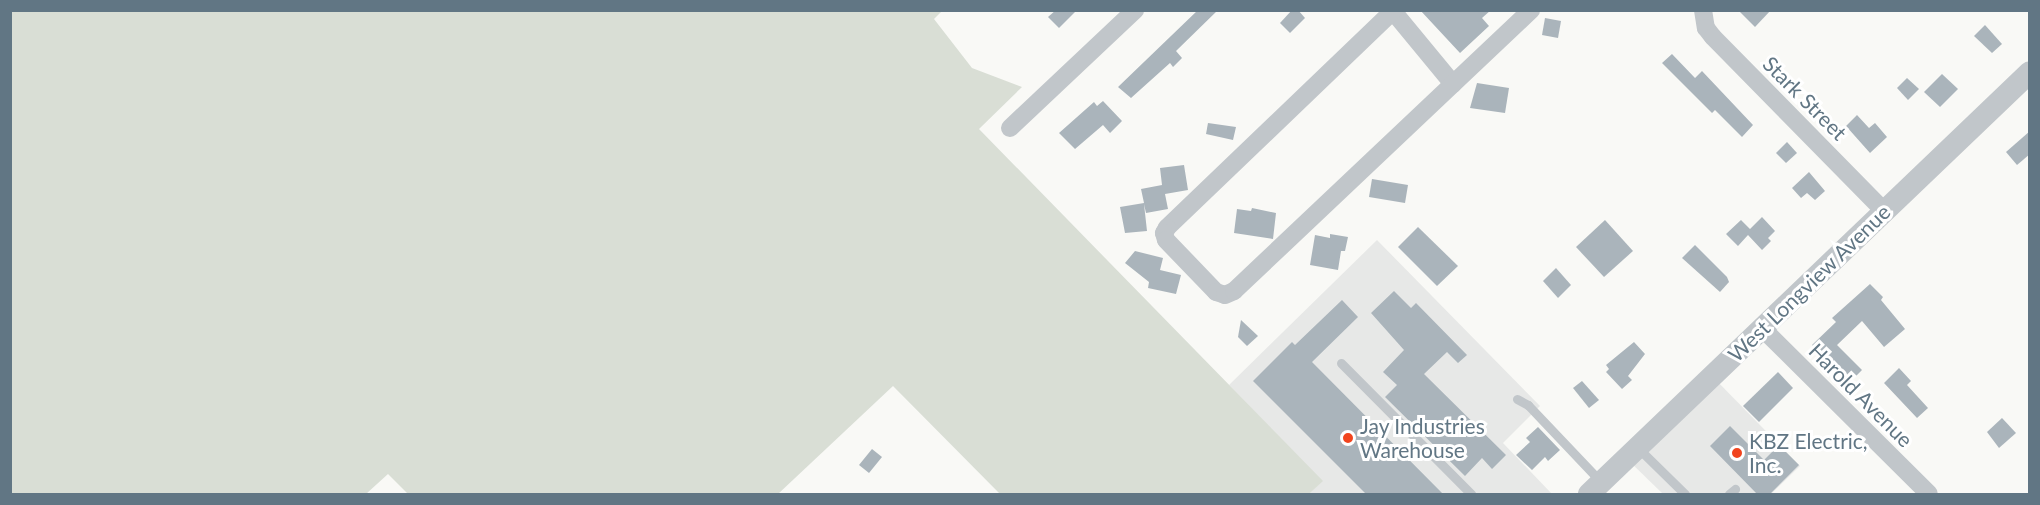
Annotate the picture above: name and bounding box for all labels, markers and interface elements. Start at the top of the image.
street label: Stark Street [1758,51,1852,145]
street label: West Longview Avenue [1722,199,1896,367]
street label: Harold Avenue [1804,338,1918,452]
place label: Jay Industries Warehouse [1360,413,1485,463]
place label: KBZ Electric, Inc. [1749,428,1868,478]
marker: Jay Industries Warehouse [1341,431,1355,445]
marker: KBZ Electric, Inc. [1730,446,1744,460]

